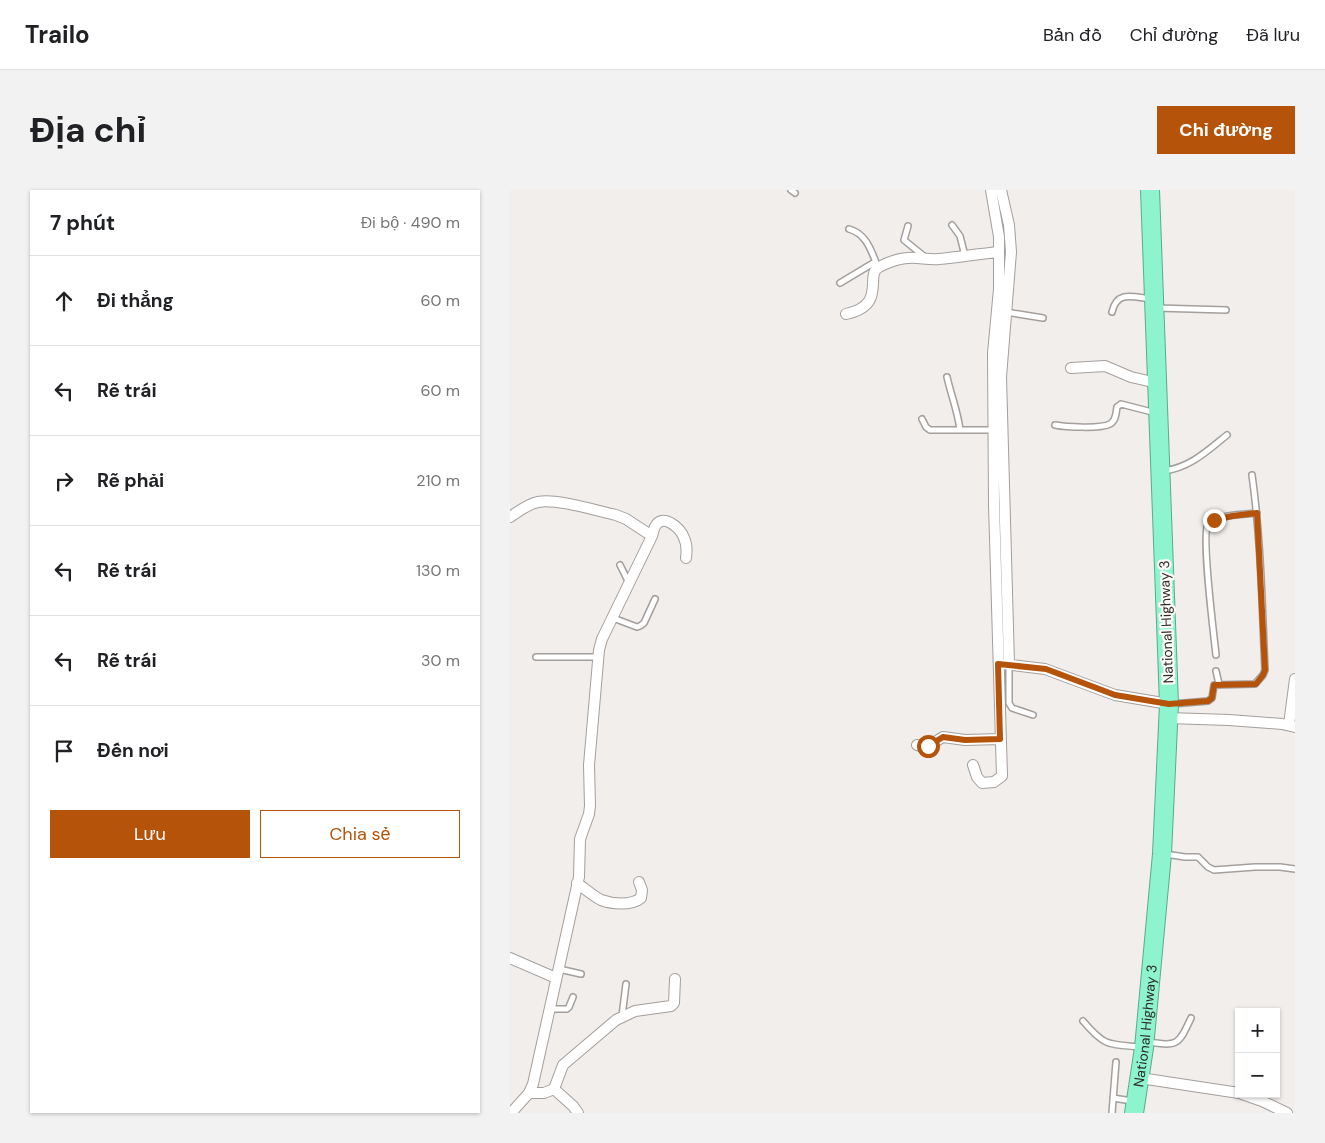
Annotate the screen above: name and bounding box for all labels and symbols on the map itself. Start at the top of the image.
route end [1203,509,1226,532]
street label: National Highway 3 [1155,560,1177,684]
route start [917,735,940,758]
street label: National Highway 3 [1129,964,1161,1088]

